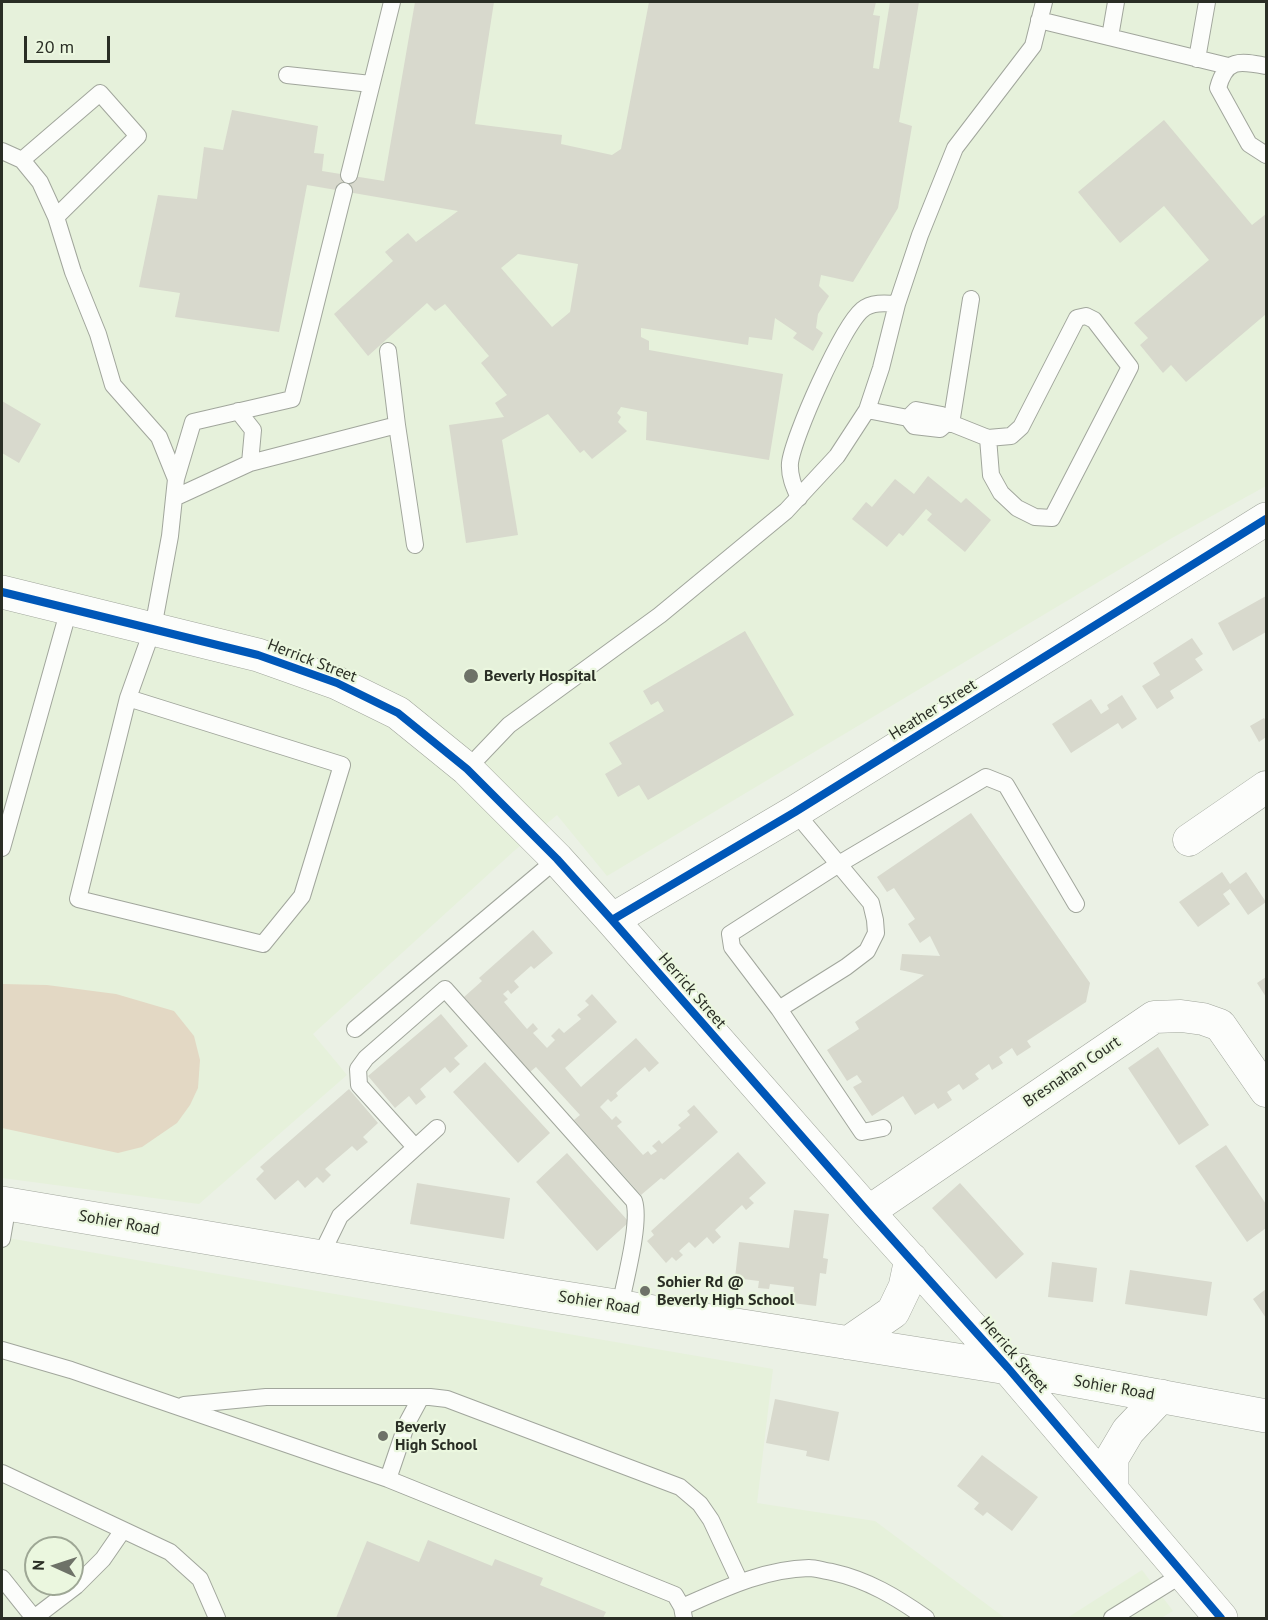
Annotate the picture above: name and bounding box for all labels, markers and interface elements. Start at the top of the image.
scale bar [27,24,112,62]
text: 20 m [35,35,74,58]
street label: Herrick Street [265,635,359,687]
place label: Beverly Hospital [484,666,596,686]
marker: Beverly Hospital [462,667,480,685]
street label: Heather Street [886,675,980,745]
street label: Herrick Street [654,949,730,1033]
street label: Bresnahan Court [1020,1032,1124,1112]
street label: Sohier Road [77,1206,161,1240]
place label: Sohier Rd @ Beverly High School [657,1272,794,1310]
marker: Sohier Rd @ Beverly High School [638,1284,652,1298]
street label: Sohier Road [557,1287,641,1319]
street label: Herrick Street [976,1313,1052,1397]
street label: Sohier Road [1072,1371,1156,1405]
place label: Beverly High School [395,1417,477,1455]
marker: Beverly High School [376,1429,390,1443]
north arrow [24,1536,84,1596]
text: N [28,1559,48,1571]

